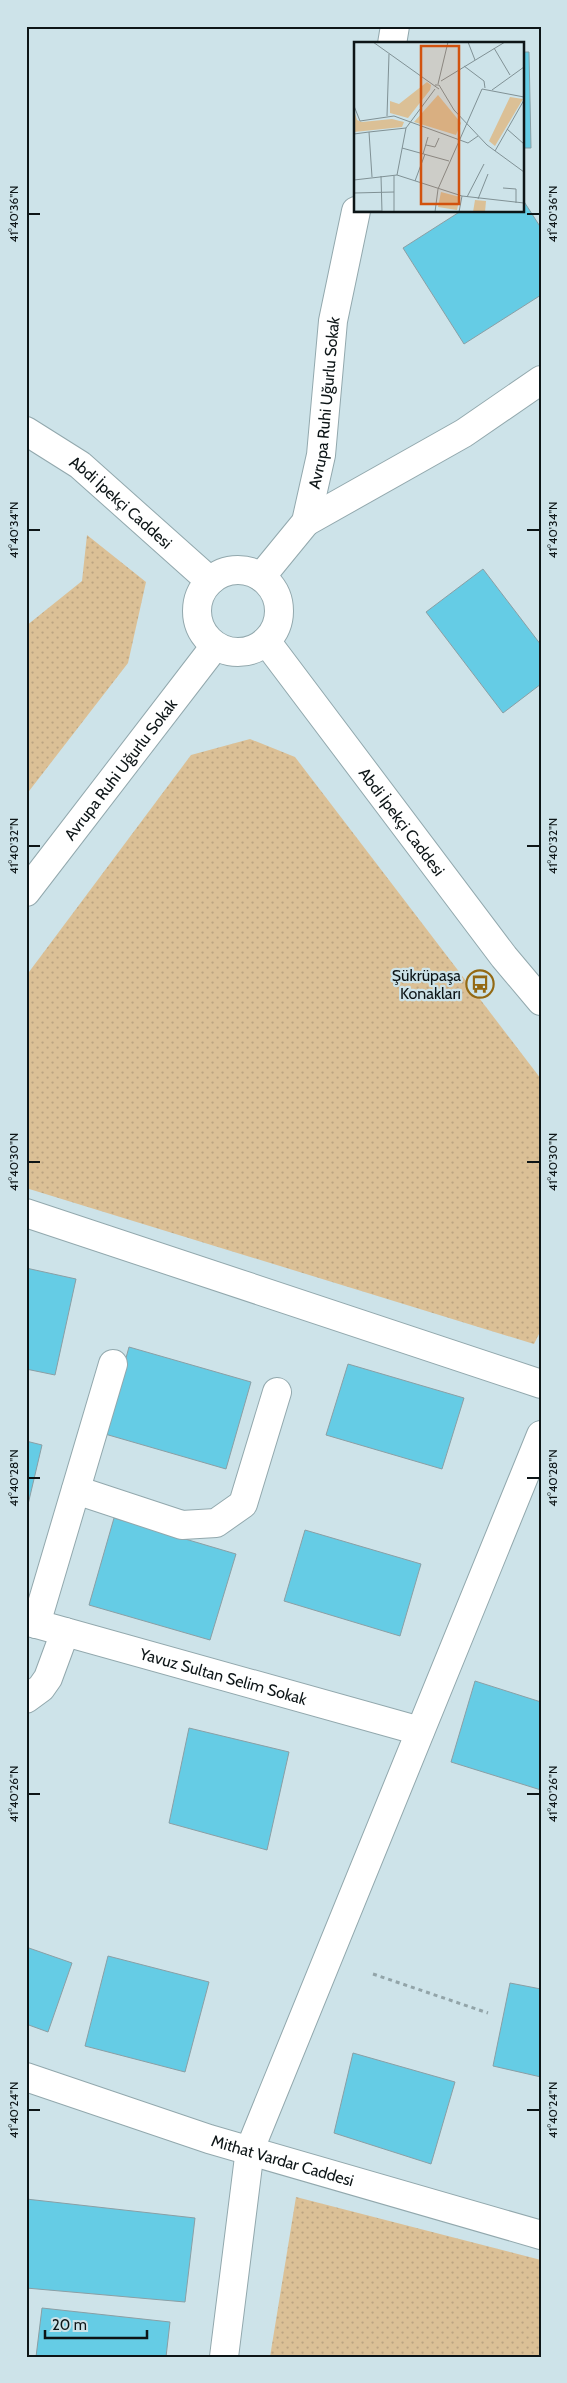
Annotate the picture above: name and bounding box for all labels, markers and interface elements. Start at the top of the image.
inset map [354,42,524,212]
text: 41°40'36"N [6,185,21,243]
text: 41°40'36"N [545,185,560,243]
street label: Avrupa Ruhi Uğurlu Sokak [305,314,344,491]
street label: Abdi İpekçi Caddesi [66,452,176,553]
text: 41°40'34"N [6,502,21,559]
text: 41°40'34"N [545,502,560,559]
street label: Avrupa Ruhi Uğurlu Sokak [60,694,182,844]
street label: Abdi İpekçi Caddesi [355,764,448,880]
text: 41°40'32"N [6,818,21,874]
text: 41°40'32"N [545,818,560,874]
place label: Şükrüpaşa Konakları [392,966,461,1003]
bus stop icon: Şükrüpaşa Konakları [465,969,495,999]
text: 41°40'30"N [6,1133,21,1191]
text: 41°40'30"N [545,1133,560,1191]
text: 41°40'28"N [6,1449,21,1507]
text: 41°40'28"N [545,1449,560,1507]
street label: Yavuz Sultan Selim Sokak [137,1644,310,1709]
text: 41°40'26"N [6,1766,21,1822]
text: 41°40'26"N [545,1766,560,1822]
text: 41°40'24"N [6,2082,21,2138]
text: 41°40'24"N [545,2082,560,2138]
street label: Mithat Vardar Caddesi [209,2131,356,2190]
scale bar [45,2308,148,2340]
text: 20 m [52,2316,87,2334]

